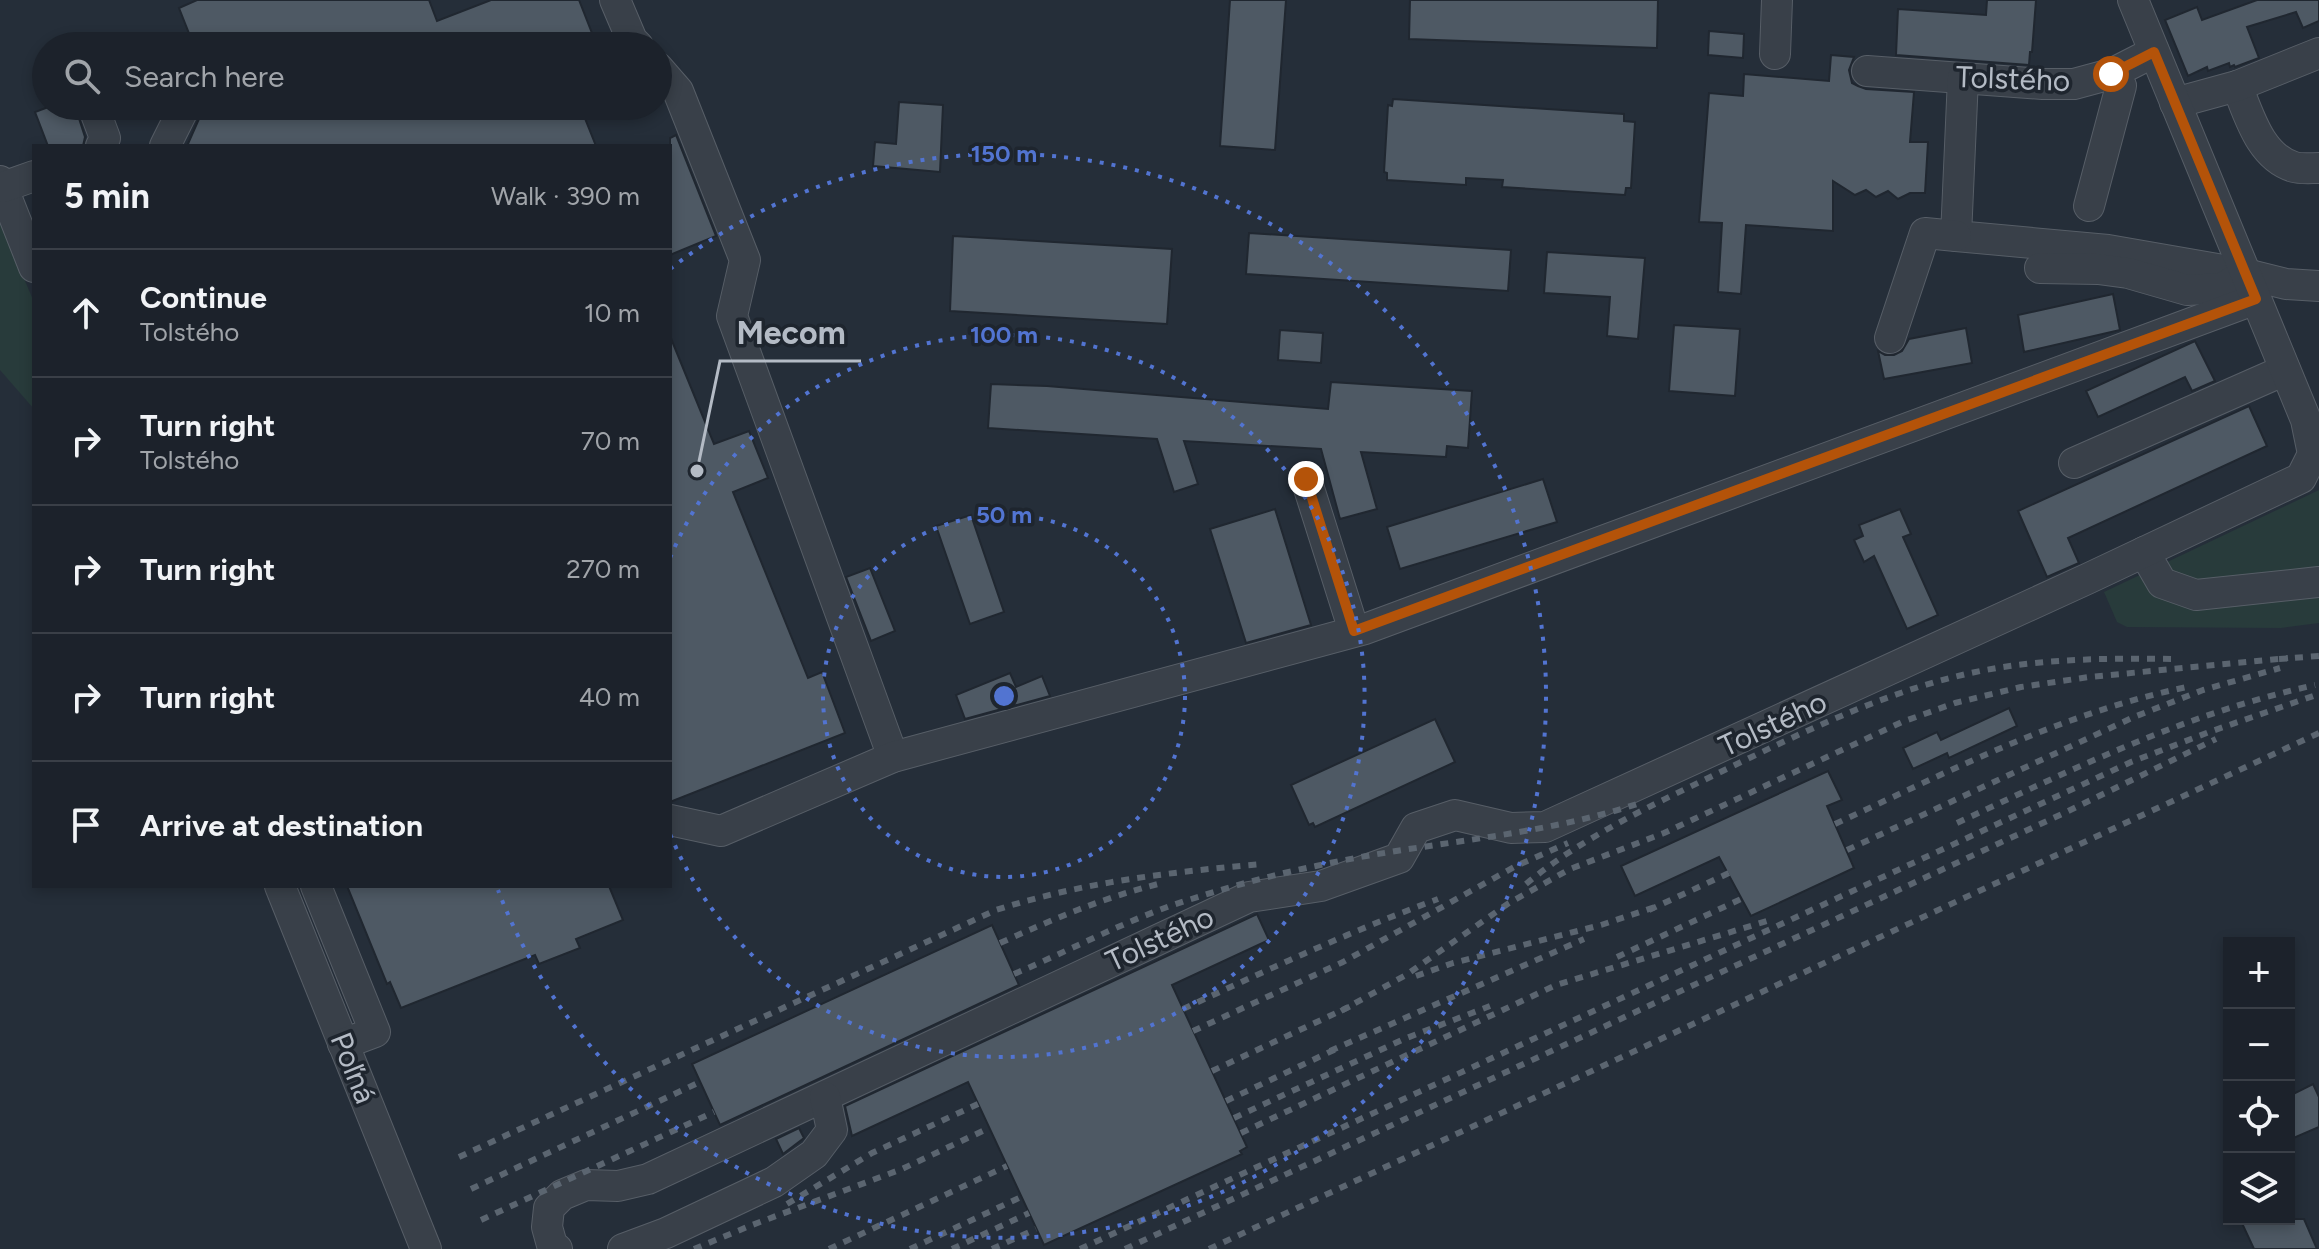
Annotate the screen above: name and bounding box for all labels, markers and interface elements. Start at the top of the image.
search box [32,32,672,120]
icon: search [60,54,104,98]
route start [2093,56,2129,92]
text: Search here [124,58,284,95]
street label: Tolstého [1955,58,2071,99]
text: 150 m [971,139,1037,168]
text: 5 min [64,176,150,217]
text: Walk · 390 m [491,180,640,212]
text: Continue [140,279,267,316]
icon: ahead [64,291,108,335]
text: 10 m [584,297,640,329]
callout: Mecom [720,305,861,361]
text: Mecom [736,314,846,352]
text: Tolstého [140,316,239,348]
text: 100 m [970,320,1038,349]
text: Turn right [140,407,275,444]
icon: right [64,419,108,463]
text: 70 m [581,425,640,457]
text: Tolstého [140,444,239,476]
route end [1288,461,1324,497]
text: 50 m [976,500,1032,529]
icon: right [64,547,108,591]
text: Turn right [140,551,275,588]
text: 270 m [566,553,640,585]
icon: right [64,675,108,719]
text: Turn right [140,679,275,716]
text: 40 m [579,681,640,713]
centre of rings [990,682,1018,710]
street label: Tolstého [1713,683,1833,765]
icon: arrive [64,803,108,847]
text: Arrive at destination [140,807,423,844]
street label: Tolstého [1100,898,1220,980]
map controls [2223,937,2295,1225]
button: + [2223,937,2295,1009]
button: − [2223,1009,2295,1081]
street label: Poľná [323,1027,384,1109]
button: locate [2223,1081,2295,1153]
button: layers [2223,1153,2295,1225]

